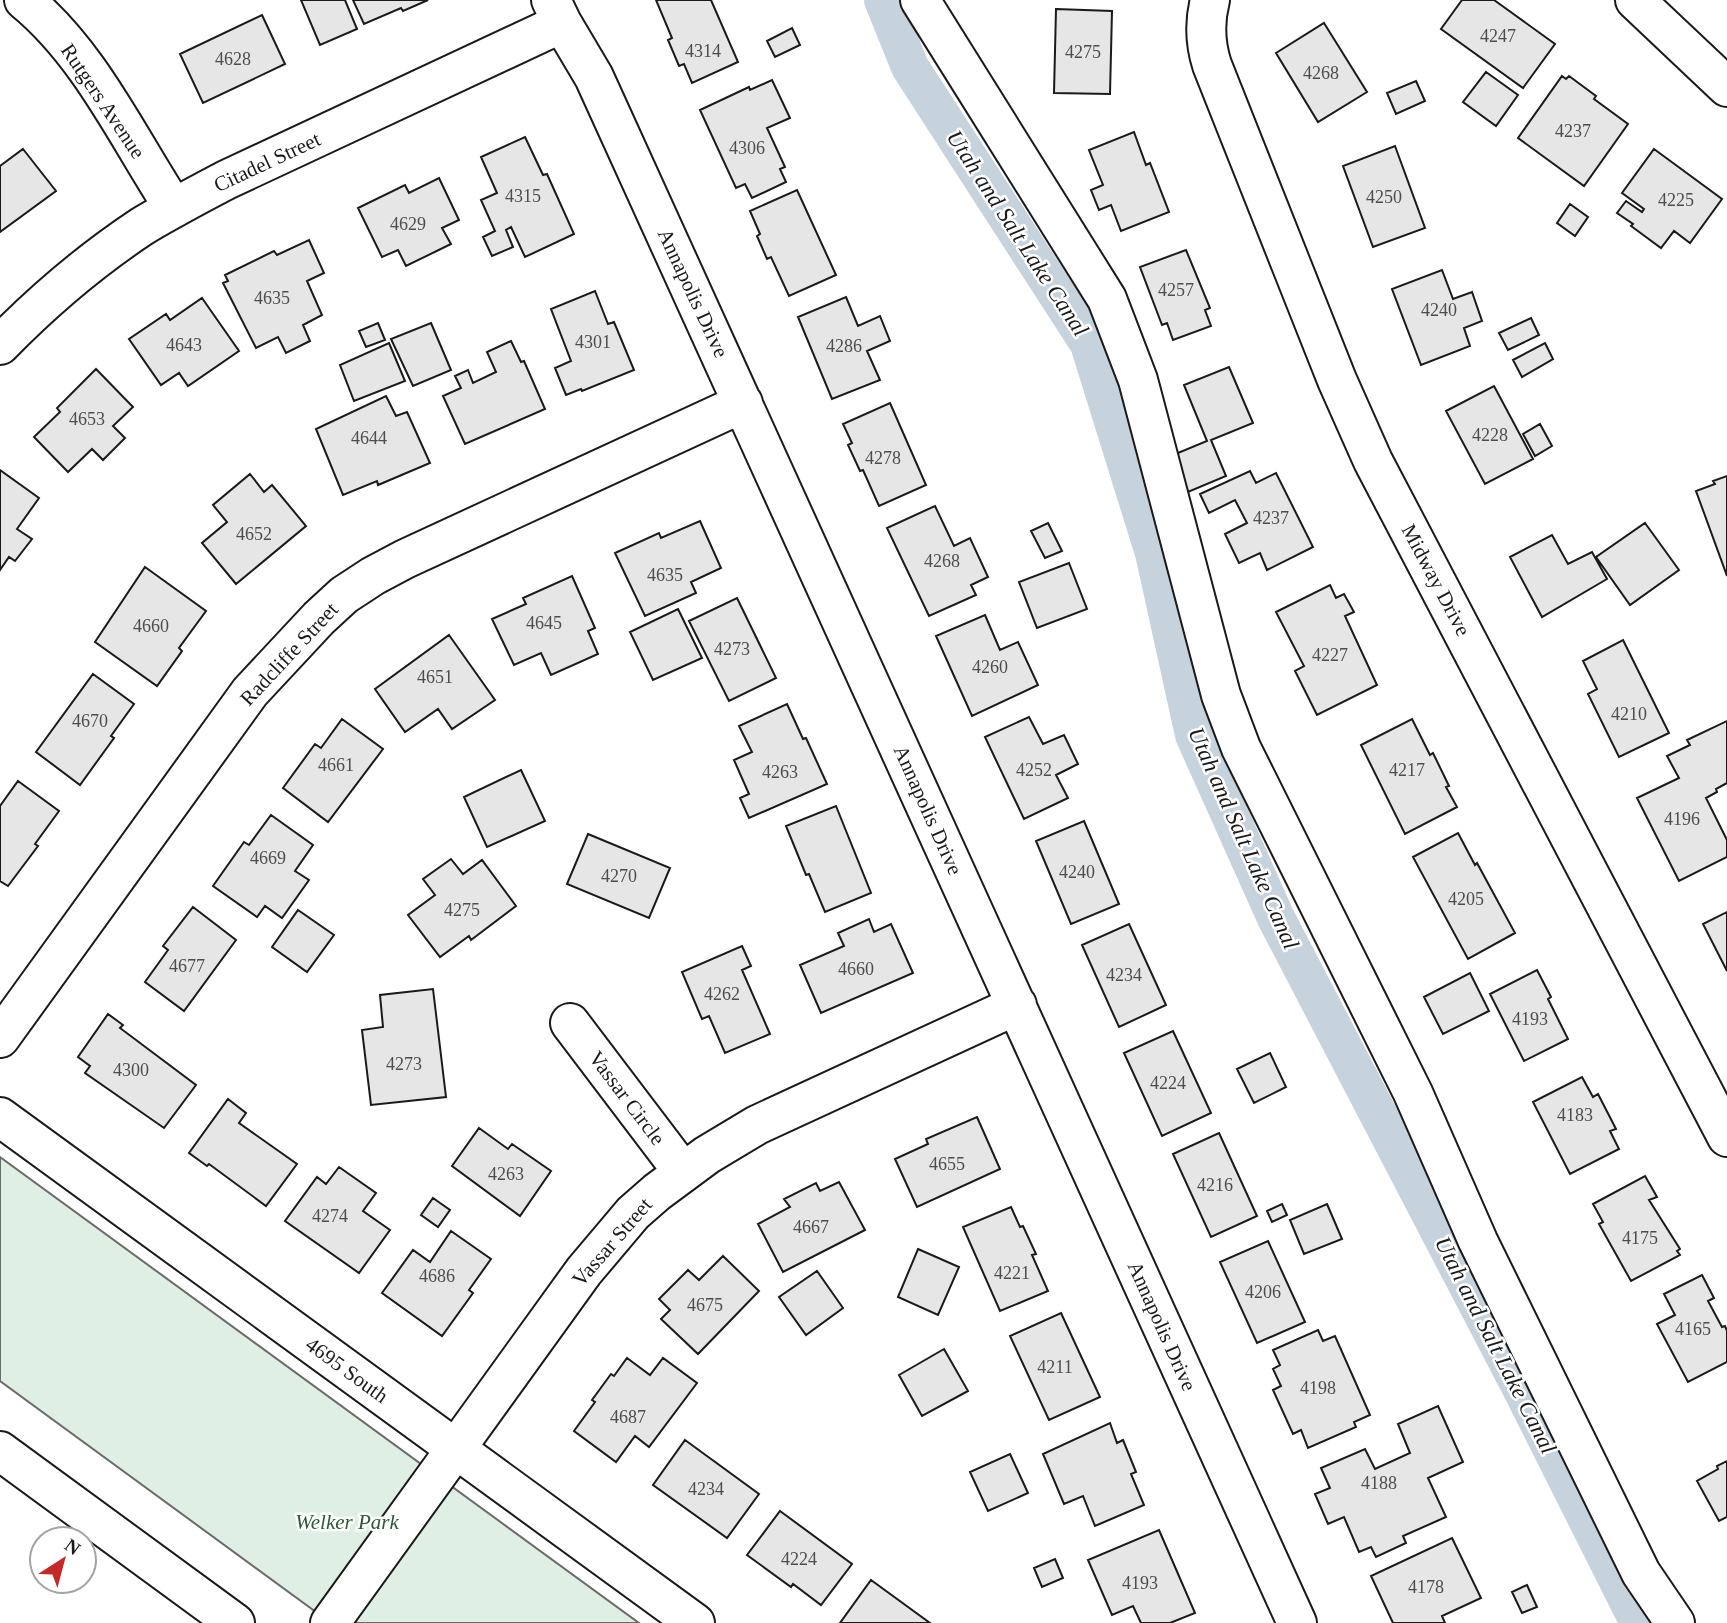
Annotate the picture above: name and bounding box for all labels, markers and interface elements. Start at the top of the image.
house number: 4247 [1480,26,1516,46]
street label: Rutgers Avenue [56,39,150,163]
house number: 4314 [685,41,721,61]
house number: 4275 [1065,42,1101,62]
house number: 4628 [215,49,251,69]
house number: 4268 [1303,63,1339,83]
house number: 4237 [1555,121,1591,141]
water label: Utah and Salt Lake Canal [942,126,1093,341]
street label: Citadel Street [210,127,324,197]
house number: 4306 [729,138,765,158]
house number: 4315 [505,186,541,206]
house number: 4250 [1366,187,1402,207]
house number: 4225 [1658,190,1694,210]
house number: 4629 [390,214,426,234]
street label: Annapolis Drive [653,225,733,361]
house number: 4257 [1158,280,1194,300]
house number: 4635 [254,288,290,308]
house number: 4240 [1421,300,1457,320]
house number: 4301 [575,332,611,352]
house number: 4643 [166,335,202,355]
house number: 4286 [826,336,862,356]
house number: 4653 [69,409,105,429]
house number: 4228 [1472,425,1508,445]
house number: 4644 [351,428,387,448]
house number: 4278 [865,448,901,468]
house number: 4237 [1253,508,1289,528]
street label: Midway Drive [1397,520,1475,640]
house number: 4652 [236,524,272,544]
house number: 4268 [924,551,960,571]
house number: 4635 [647,565,683,585]
street label: Radcliffe Street [235,597,343,710]
house number: 4645 [526,613,562,633]
house number: 4660 [133,616,169,636]
house number: 4273 [714,639,750,659]
house number: 4227 [1312,645,1348,665]
house number: 4260 [972,657,1008,677]
house number: 4651 [417,667,453,687]
house number: 4210 [1611,704,1647,724]
house number: 4670 [72,711,108,731]
water label: Utah and Salt Lake Canal [1183,723,1304,953]
street label: Annapolis Drive [889,741,967,879]
house number: 4661 [318,755,354,775]
house number: 4252 [1016,760,1052,780]
house number: 4217 [1389,760,1425,780]
house number: 4263 [762,762,798,782]
house number: 4196 [1664,809,1700,829]
house number: 4669 [250,848,286,868]
house number: 4240 [1059,862,1095,882]
house number: 4270 [601,866,637,886]
house number: 4205 [1448,889,1484,909]
house number: 4275 [444,900,480,920]
house number: 4677 [169,956,205,976]
house number: 4660 [838,959,874,979]
house number: 4234 [1106,965,1142,985]
house number: 4262 [704,984,740,1004]
house number: 4193 [1512,1009,1548,1029]
street label: Vassar Circle [584,1046,670,1150]
house number: 4273 [386,1054,422,1074]
house number: 4300 [113,1060,149,1080]
house number: 4224 [1150,1073,1186,1093]
house number: 4183 [1557,1105,1593,1125]
house number: 4655 [929,1154,965,1174]
house number: 4263 [488,1164,524,1184]
house number: 4216 [1197,1175,1233,1195]
street label: Vassar Street [567,1193,657,1291]
house number: 4274 [312,1206,348,1226]
house number: 4667 [793,1217,829,1237]
house number: 4175 [1622,1228,1658,1248]
water label: Utah and Salt Lake Canal [1430,1233,1561,1458]
street label: Annapolis Drive [1123,1257,1201,1395]
house number: 4221 [994,1263,1030,1283]
house number: 4686 [419,1266,455,1286]
house number: 4206 [1245,1282,1281,1302]
house number: 4675 [687,1295,723,1315]
house number: 4165 [1675,1319,1711,1339]
street label: 4695 South [301,1332,393,1408]
house number: 4211 [1037,1357,1073,1377]
house number: 4198 [1300,1378,1336,1398]
house number: 4687 [610,1407,646,1427]
house number: 4188 [1361,1473,1397,1493]
house number: 4234 [688,1479,724,1499]
park label: Welker Park [295,1510,399,1534]
north arrow [28,1525,98,1595]
text: N [61,1534,85,1559]
house number: 4224 [781,1549,817,1569]
house number: 4193 [1122,1573,1158,1593]
house number: 4178 [1408,1577,1444,1597]

